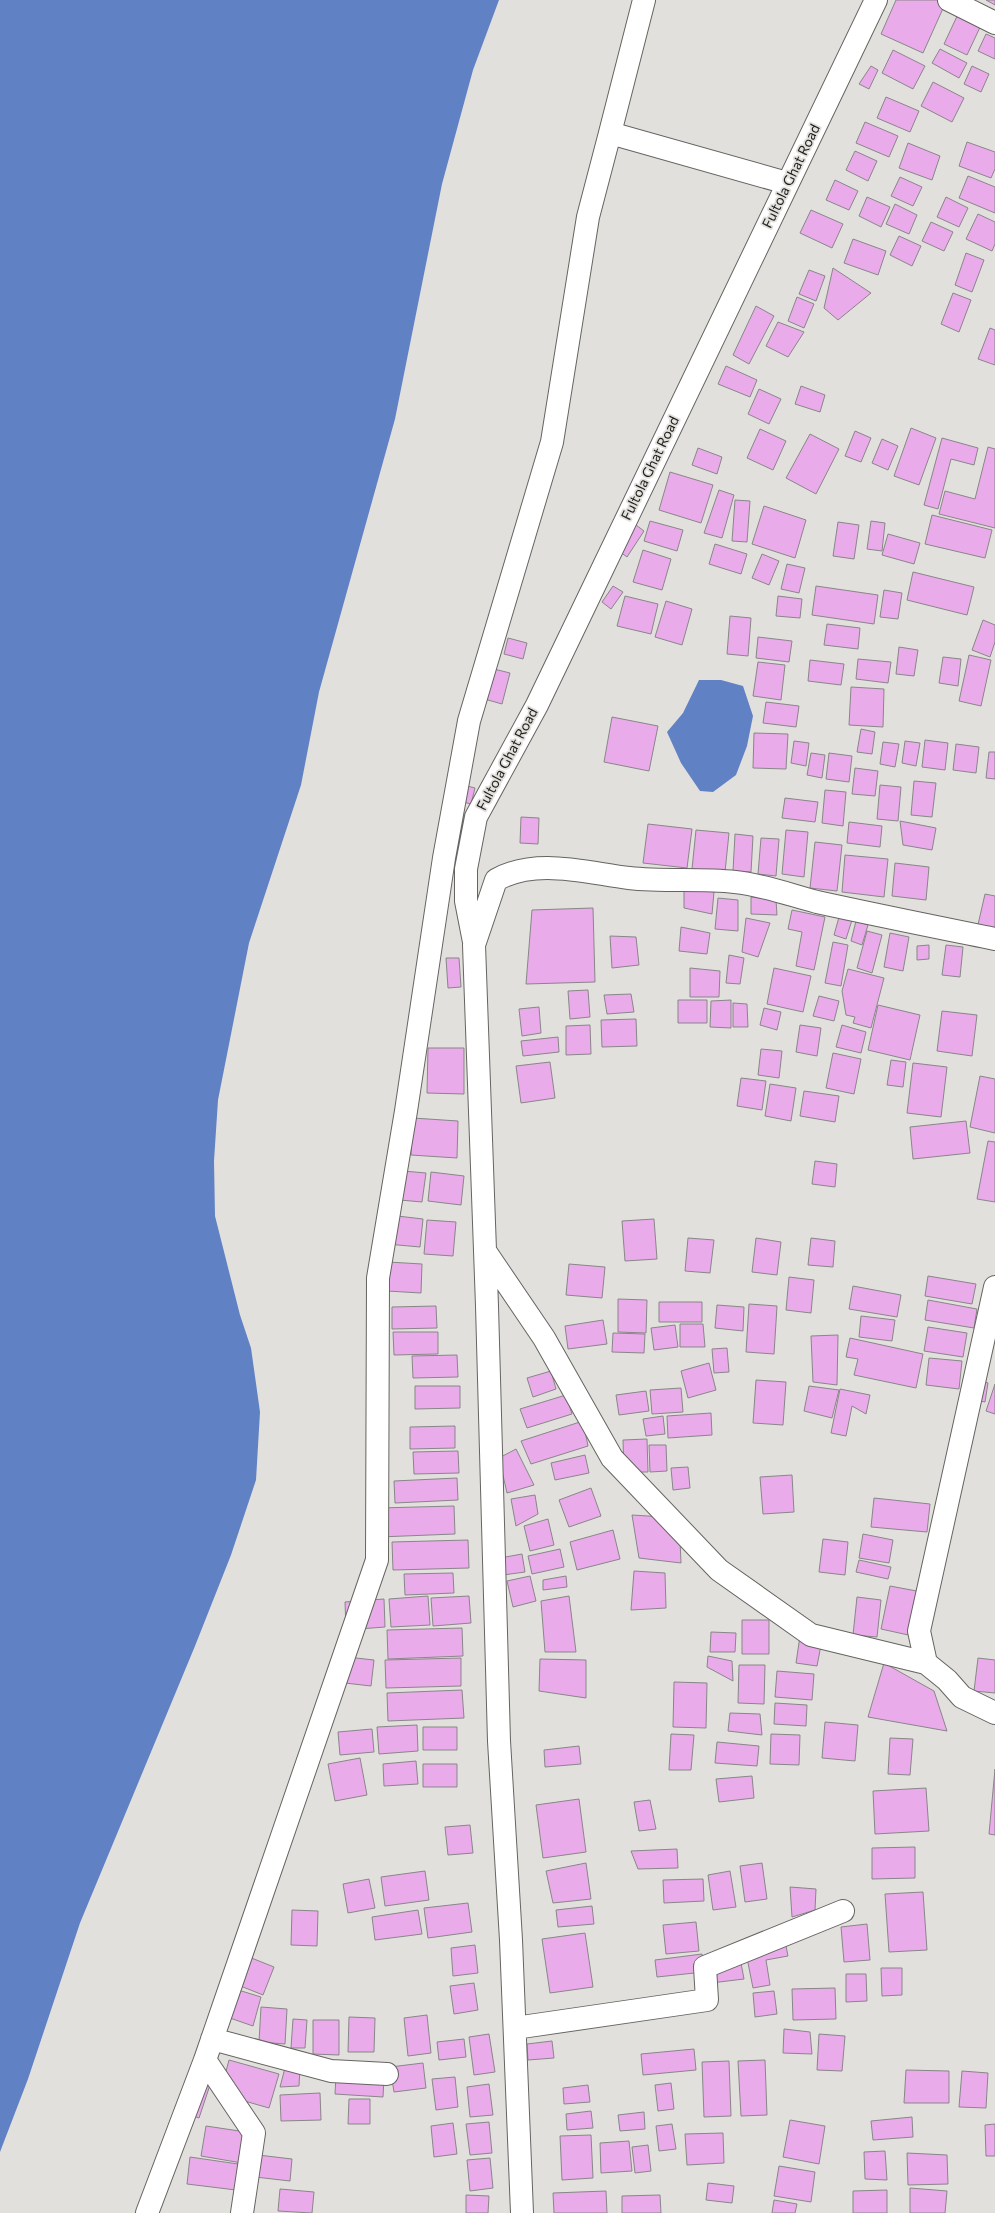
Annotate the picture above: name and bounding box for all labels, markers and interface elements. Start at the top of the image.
street label: Fultola Ghat Road [758,121,823,231]
street label: Fultola Ghat Road [617,413,682,523]
street label: Fultola Ghat Road [472,705,541,813]

